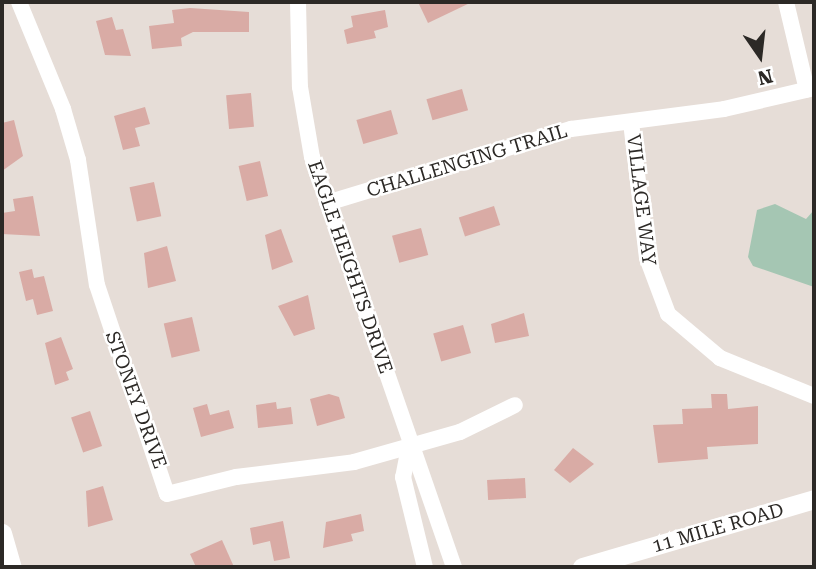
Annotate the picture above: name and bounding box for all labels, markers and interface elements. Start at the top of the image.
north arrow [725,21,795,91]
text: N [755,64,775,90]
street label: CHALLENGING TRAIL [364,120,570,202]
street label: VILLAGE WAY [622,133,660,267]
street label: EAGLE HEIGHTS DRIVE [303,157,397,377]
street label: STONEY DRIVE [101,328,171,472]
street label: 11 MILE ROAD [650,498,786,558]

